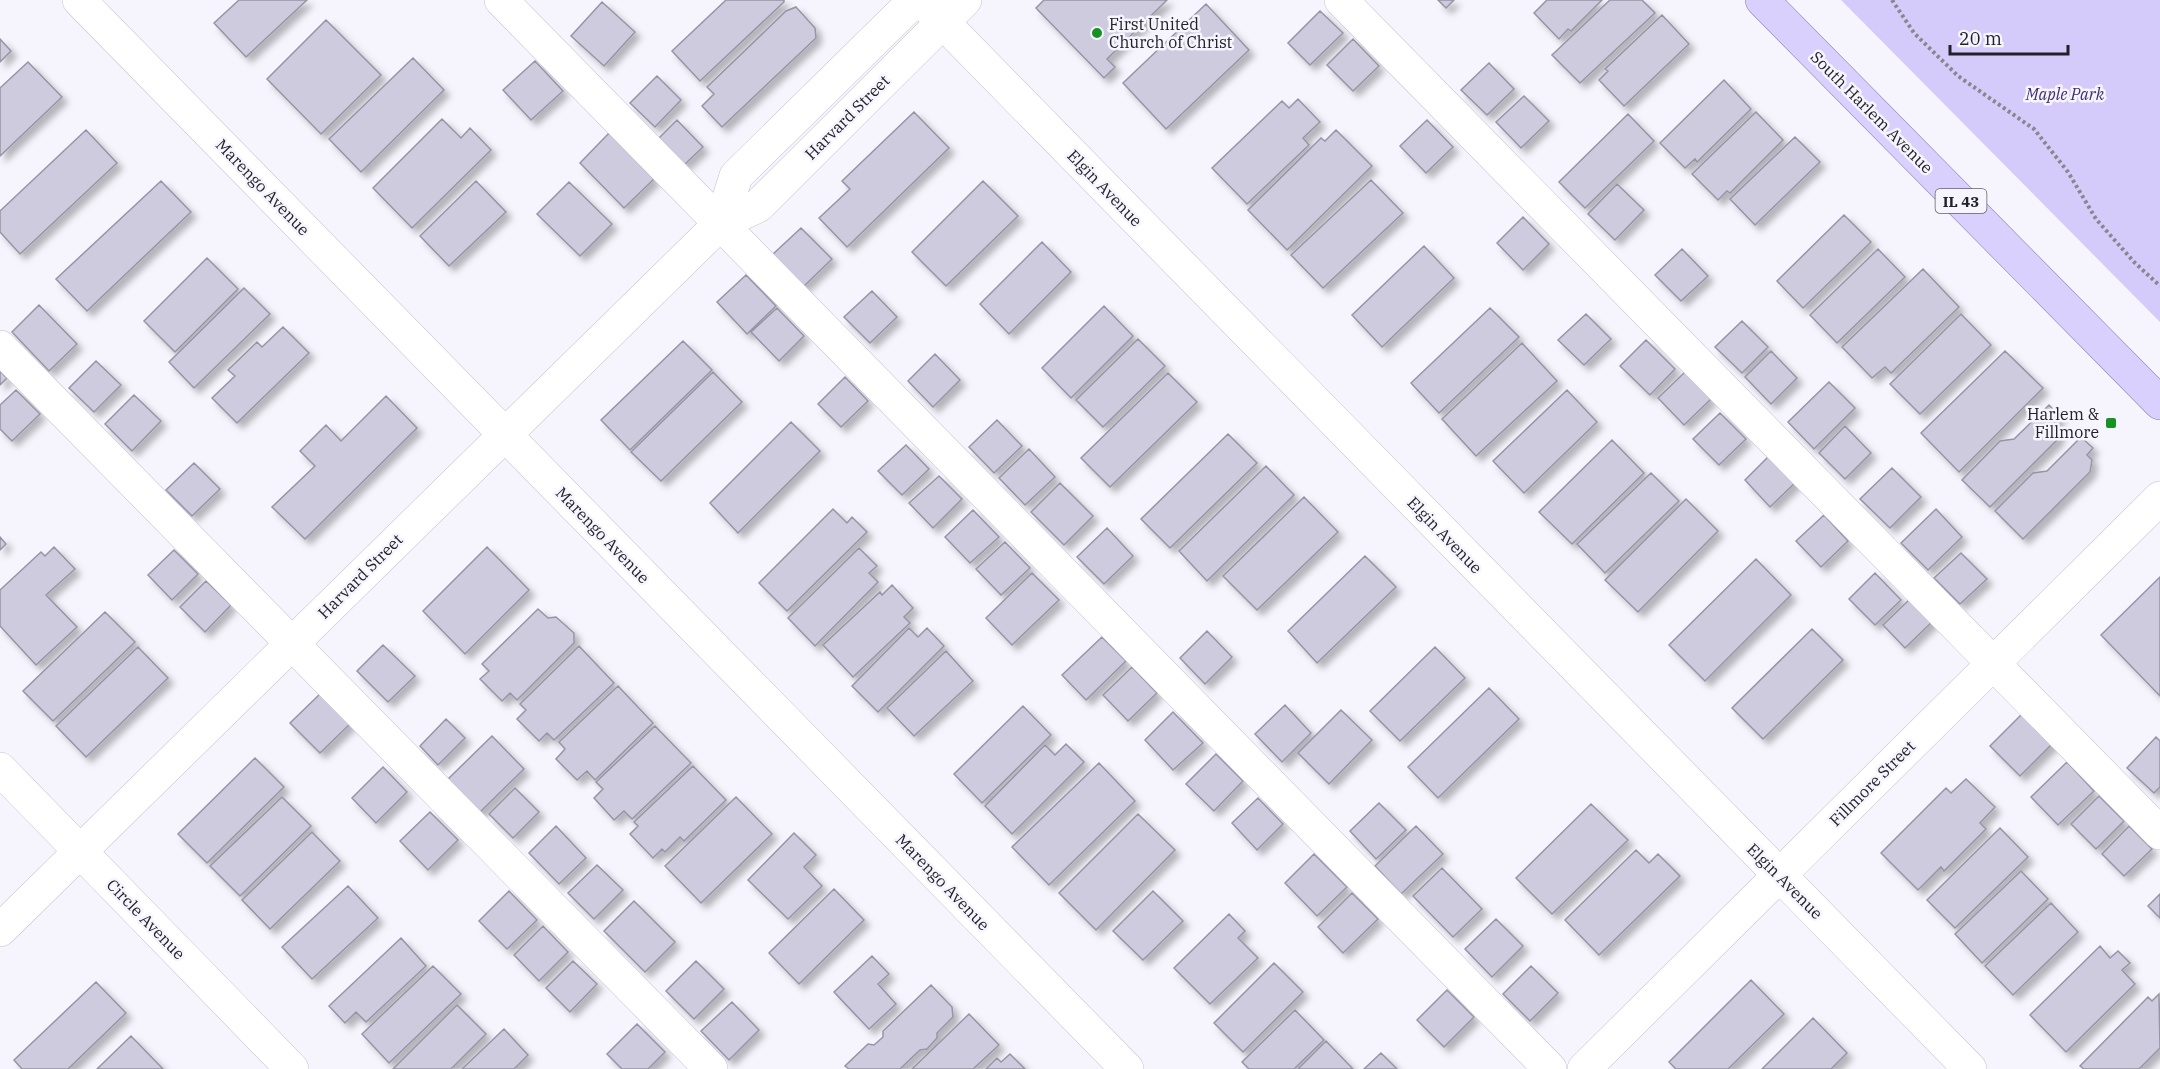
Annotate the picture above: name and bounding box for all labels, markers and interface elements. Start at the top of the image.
place label: First United Church of Christ [1109,14,1233,52]
scale bar [1950,18,2068,56]
marker: First United Church of Christ [1090,26,1104,40]
text: 20 m [1959,27,2002,50]
street label: South Harlem Avenue [1807,47,1937,177]
street label: Harvard Street [801,70,894,163]
park label: Maple Park [2025,84,2105,104]
street label: Marengo Avenue [212,135,314,239]
street label: Elgin Avenue [1063,145,1147,231]
road number: IL 43 [1936,189,1986,213]
place label: Harlem & Fillmore [2027,404,2099,442]
marker: Harlem & Fillmore [2104,416,2118,430]
street label: Marengo Avenue [552,483,654,587]
street label: Elgin Avenue [1403,492,1487,578]
street label: Harvard Street [314,529,407,622]
street label: Fillmore Street [1825,736,1919,830]
street label: Marengo Avenue [892,830,994,934]
street label: Elgin Avenue [1743,839,1827,923]
street label: Circle Avenue [103,875,189,963]

